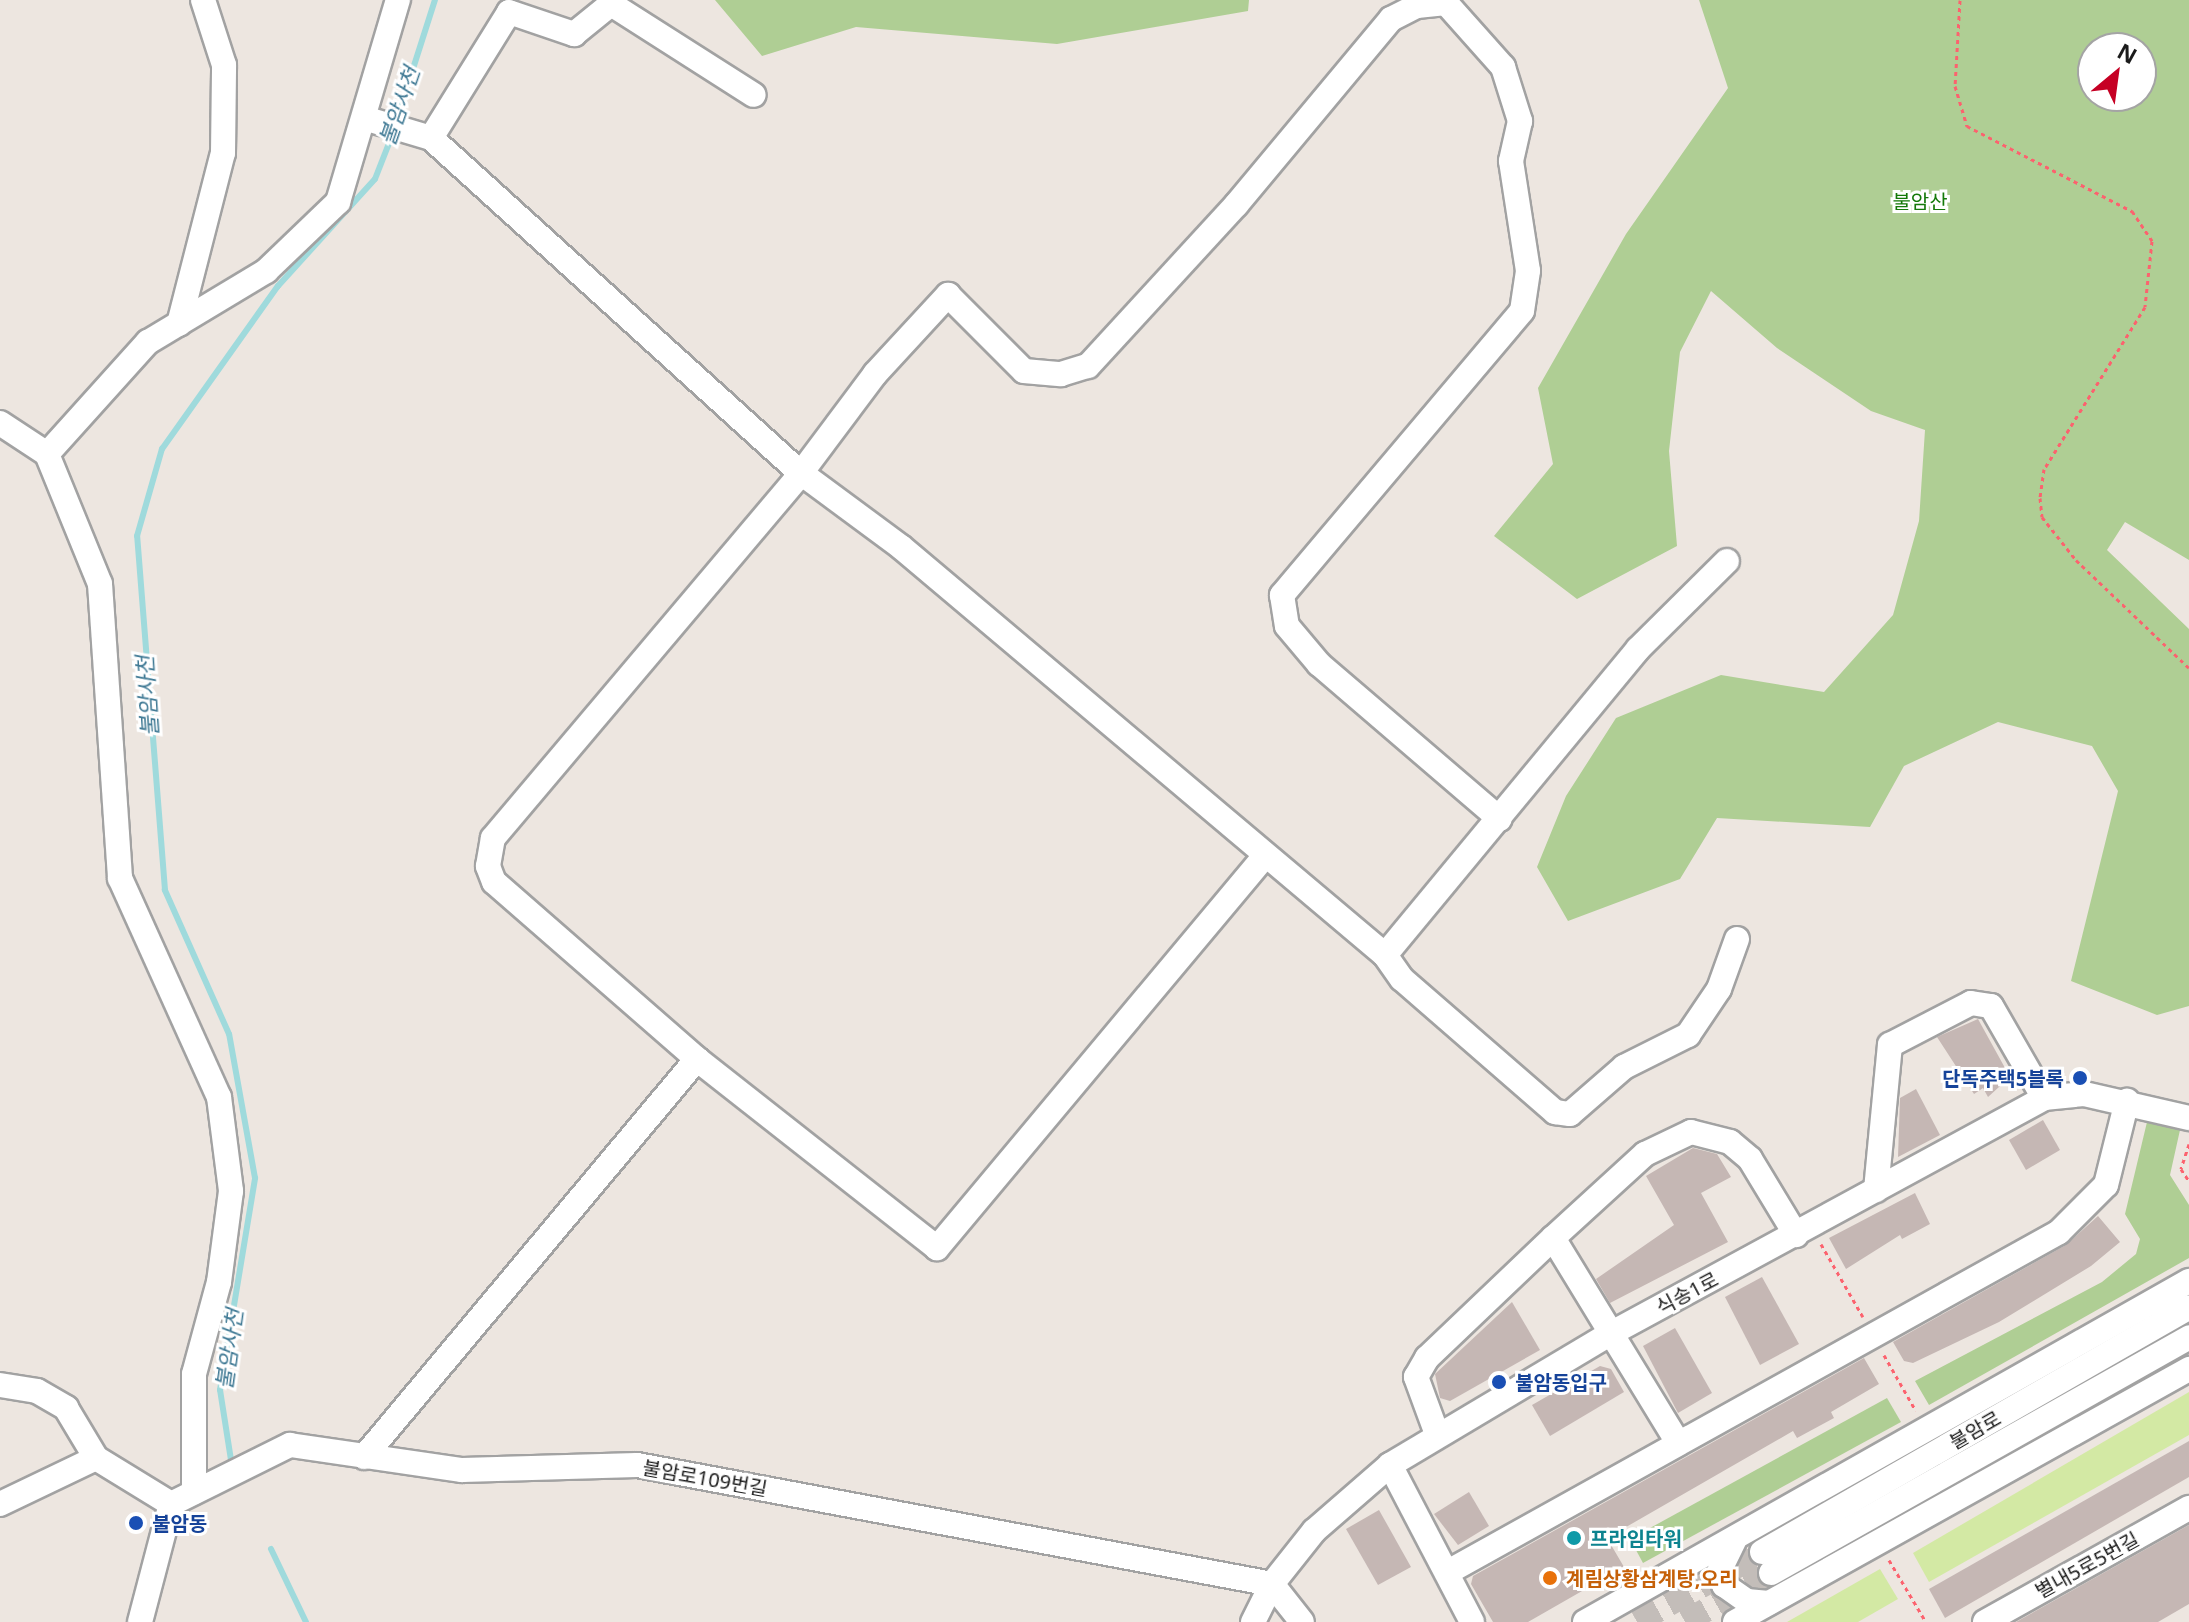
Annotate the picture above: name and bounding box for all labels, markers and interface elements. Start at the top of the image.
north arrow [2077,32,2157,112]
text: N [2113,35,2143,70]
water label: 불암사천 [373,63,425,149]
park label: 불암산 [1892,189,1948,213]
water label: 불암사천 [131,655,163,737]
place label: 단독주택5블록 [1942,1066,2064,1090]
marker: 단독주택5블록 [2071,1069,2089,1087]
street label: 식송1로 [1652,1267,1722,1319]
water label: 불암사천 [210,1307,248,1391]
place label: 불암동입구 [1515,1370,1607,1394]
marker: 불암동입구 [1490,1373,1508,1391]
street label: 불암로 [1945,1406,2005,1454]
street label: 불암로109번길 [641,1455,769,1501]
place label: 불암동 [152,1511,207,1535]
marker: 불암동 [127,1514,145,1532]
place label: 프라임타워 [1590,1526,1682,1550]
street label: 별내5로5번길 [2031,1527,2143,1603]
marker: 프라임타워 [1565,1529,1583,1547]
place label: 계림상황삼계탕,오리 [1566,1566,1737,1590]
marker: 계림상황삼계탕,오리 [1541,1569,1559,1587]

